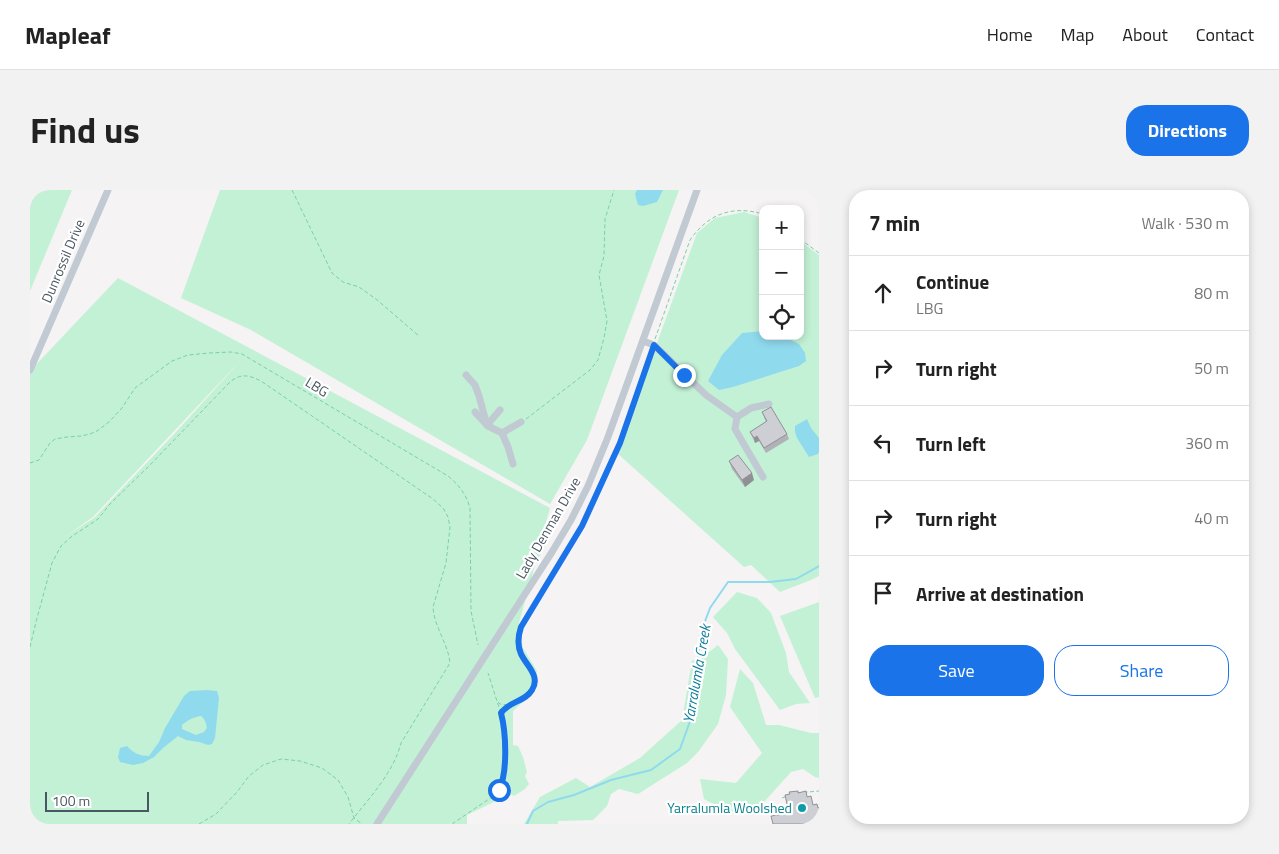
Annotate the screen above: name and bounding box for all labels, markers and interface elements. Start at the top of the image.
text: Mapleaf [25,17,110,53]
text: Home [987,21,1033,48]
text: Map [1061,21,1094,48]
text: About [1122,21,1168,48]
text: Contact [1196,21,1254,48]
text: Find us [30,103,140,157]
button: Directions [1126,105,1249,156]
map controls [759,205,804,340]
button: + [759,205,804,250]
text: 7 min [869,207,920,239]
text: Walk · 530 m [1141,211,1229,235]
street label: Dunrossil Drive [35,216,90,306]
button: − [759,250,804,295]
text: Continue [916,267,989,296]
icon: ahead [869,279,897,307]
text: 80 m [1194,281,1229,305]
button: locate [759,295,804,340]
text: LBG [916,296,943,320]
icon: right [869,354,897,382]
text: Turn right [916,354,997,383]
text: 50 m [1194,356,1229,380]
route end [673,364,696,387]
street label: LBG [302,371,333,402]
icon: left [869,429,897,457]
text: Turn left [916,429,986,458]
text: 360 m [1185,431,1229,455]
street label: Lady Denman Drive [510,473,585,583]
icon: right [869,504,897,532]
text: Turn right [916,504,997,533]
text: 40 m [1194,506,1229,530]
icon: arrive [869,579,897,607]
text: Arrive at destination [916,579,1084,608]
water label: Yarralumla Creek [677,621,717,725]
button: Save [869,645,1044,696]
button: Share [1054,645,1229,696]
route start [488,779,511,802]
scale bar [45,789,149,812]
text: 100 m [52,790,90,811]
place label: Yarralumla Woolshed [667,797,792,818]
marker: Yarralumla Woolshed [796,802,808,814]

